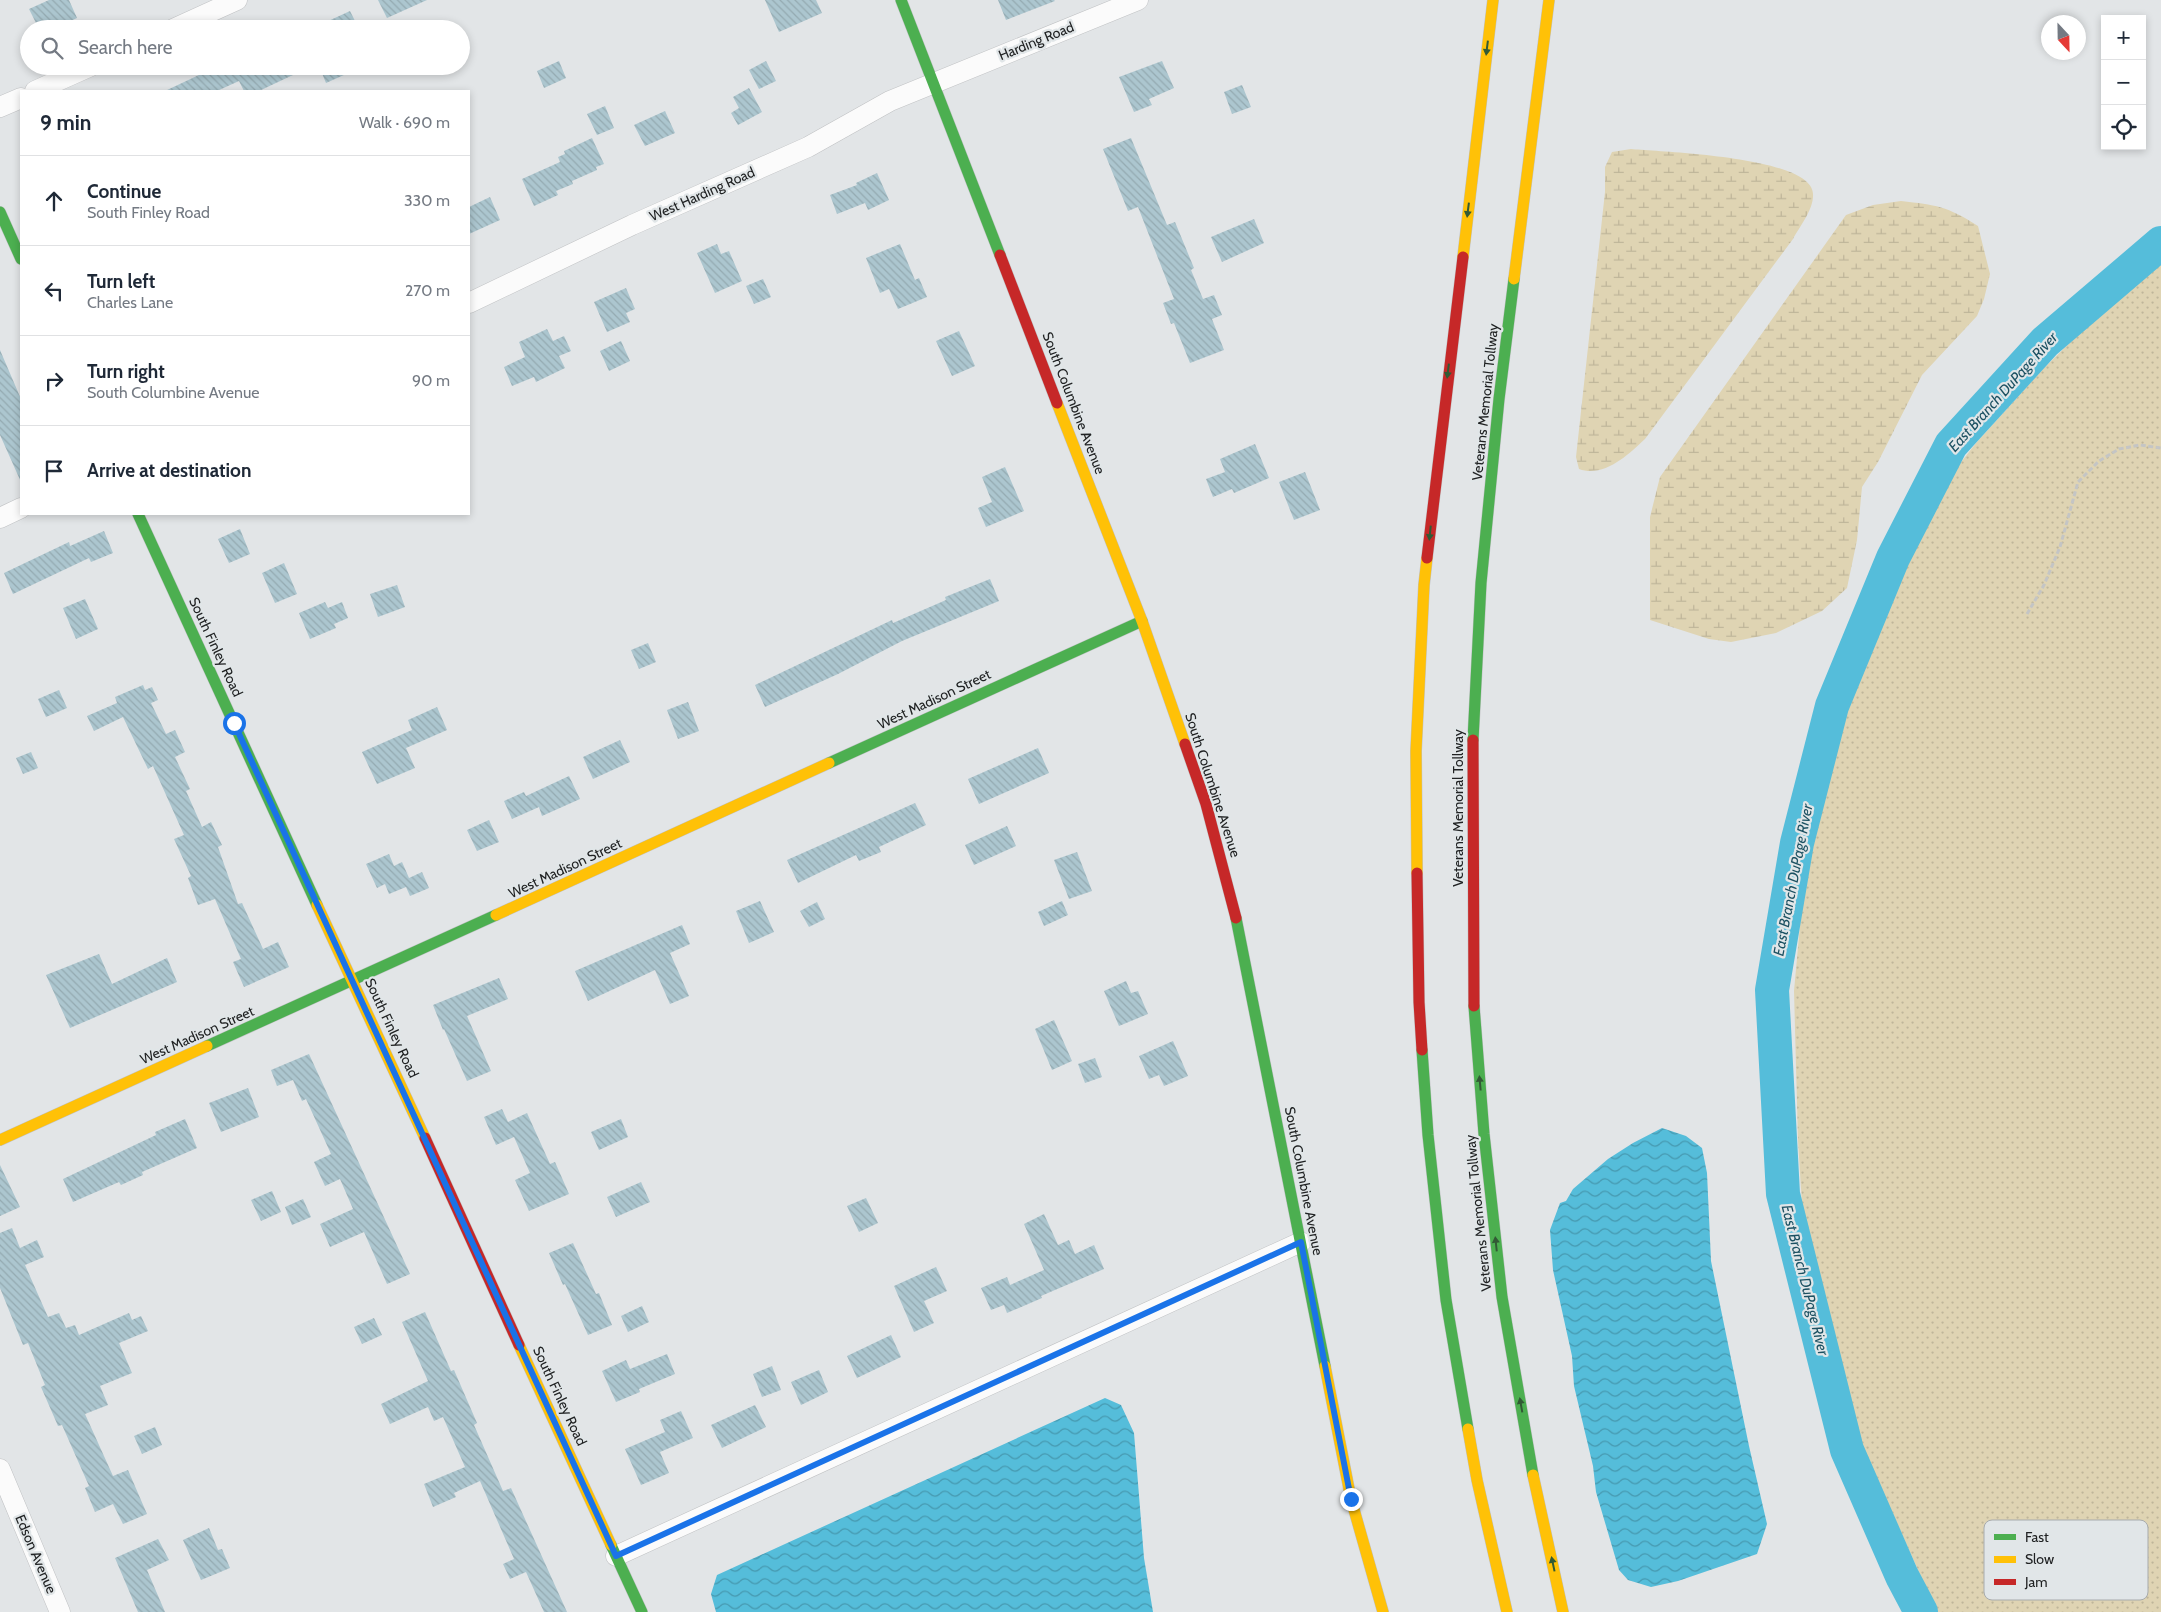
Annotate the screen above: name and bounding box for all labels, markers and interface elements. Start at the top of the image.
north arrow [2041,15,2086,60]
map controls [2101,15,2146,150]
button: + [2101,15,2146,60]
street label: Harding Road [996,18,1076,64]
search box [20,20,470,75]
icon: search [38,34,66,62]
text: Search here [78,36,172,59]
one-way arrow [1483,41,1491,57]
button: − [2101,60,2146,105]
button: locate [2101,105,2146,150]
text: 9 min [40,110,91,135]
text: Walk · 690 m [359,113,450,132]
street label: West Harding Road [647,163,757,225]
text: Continue [87,180,161,203]
icon: ahead [40,187,68,215]
text: 330 m [404,191,450,210]
one-way arrow [1464,202,1472,218]
text: South Finley Road [87,203,210,222]
text: Turn left [87,270,155,293]
icon: left [40,277,68,305]
text: 270 m [405,281,450,300]
text: Charles Lane [87,293,173,312]
street label: Veterans Memorial Tollway [1468,323,1502,481]
water label: East Branch DuPage River [1945,328,2062,455]
street label: South Columbine Avenue [1039,329,1109,477]
text: Turn right [87,360,165,383]
one-way arrow [1444,363,1452,379]
icon: right [40,367,68,395]
text: 90 m [412,371,450,390]
text: South Columbine Avenue [87,383,260,402]
icon: arrive [40,457,68,485]
text: Arrive at destination [87,459,251,482]
one-way arrow [1426,525,1434,541]
street label: South Finley Road [185,594,247,700]
street label: West Madison Street [875,665,994,733]
street label: South Columbine Avenue [1181,710,1245,860]
route start [223,712,246,735]
street label: Veterans Memorial Tollway [1449,729,1467,887]
water label: East Branch DuPage River [1769,801,1817,958]
street label: West Madison Street [506,834,625,902]
street label: South Finley Road [361,975,423,1081]
street label: West Madison Street [137,1002,257,1068]
one-way arrow [1476,1075,1484,1091]
street label: South Columbine Avenue [1281,1105,1327,1257]
street label: Veterans Memorial Tollway [1461,1134,1495,1292]
water label: East Branch DuPage River [1778,1203,1833,1358]
one-way arrow [1492,1236,1500,1252]
street label: South Finley Road [529,1343,591,1449]
one-way arrow [1516,1397,1524,1413]
route end [1340,1488,1363,1511]
street label: Edson Avenue [11,1512,61,1596]
legend [1984,1520,2148,1600]
text: Fast [2025,1528,2049,1546]
text: Slow [2025,1550,2054,1568]
one-way arrow [1549,1557,1557,1572]
text: Jam [2024,1573,2047,1591]

